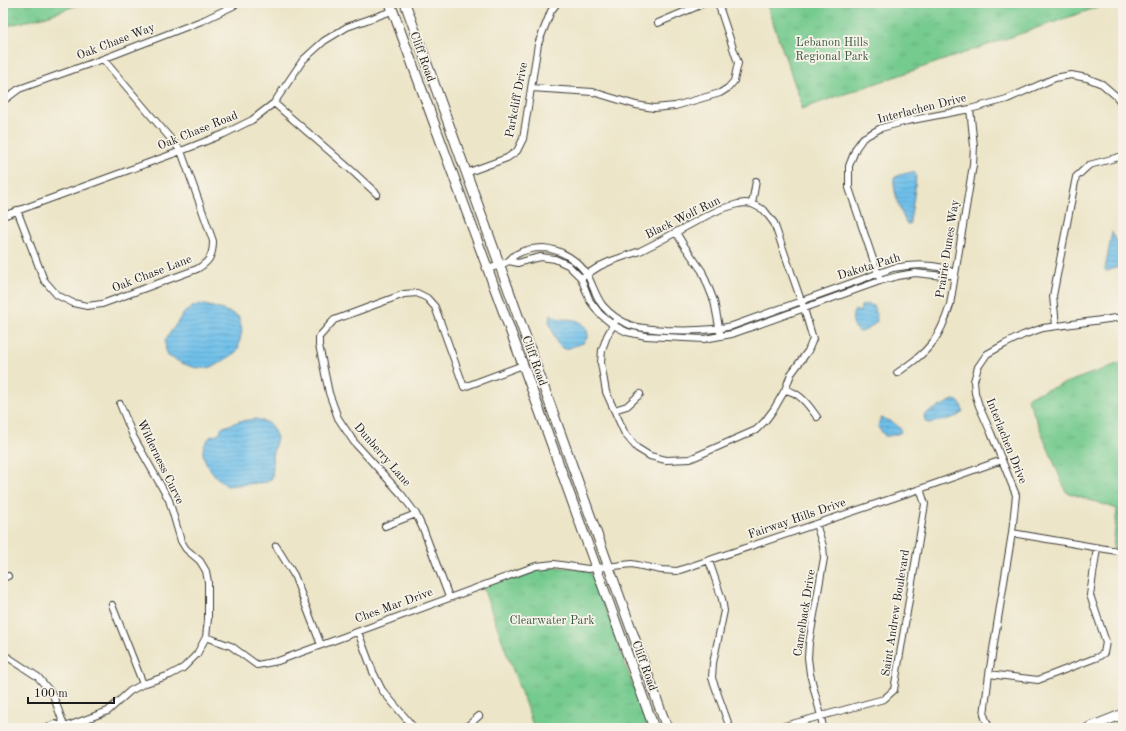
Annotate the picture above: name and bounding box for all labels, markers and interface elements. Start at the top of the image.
street label: Oak Chase Way [75,21,157,62]
street label: Cliff Road [407,30,437,84]
park label: Lebanon Hills Regional Park [795,37,869,63]
street label: Parkcliff Drive [504,61,530,139]
street label: Interlachen Drive [876,92,968,126]
street label: Oak Chase Road [156,109,240,153]
street label: Black Wolf Run [644,194,723,241]
street label: Prairie Dunes Way [934,198,962,299]
street label: Dakota Path [836,252,902,282]
street label: Oak Chase Lane [110,253,194,295]
street label: Cliff Road [519,334,549,388]
street label: Interlachen Drive [983,397,1029,486]
street label: Wilderness Curve [134,418,186,506]
street label: Dunberry Lane [351,421,413,489]
street label: Fairway Hills Drive [747,497,848,541]
street label: Saint Andrew Boulevard [880,549,912,677]
street label: Camelback Drive [792,568,818,657]
street label: Ches Mar Drive [354,586,435,626]
park label: Clearwater Park [509,615,595,627]
street label: Cliff Road [629,639,659,693]
scale bar [28,679,114,705]
text: 100 m [34,688,68,700]

